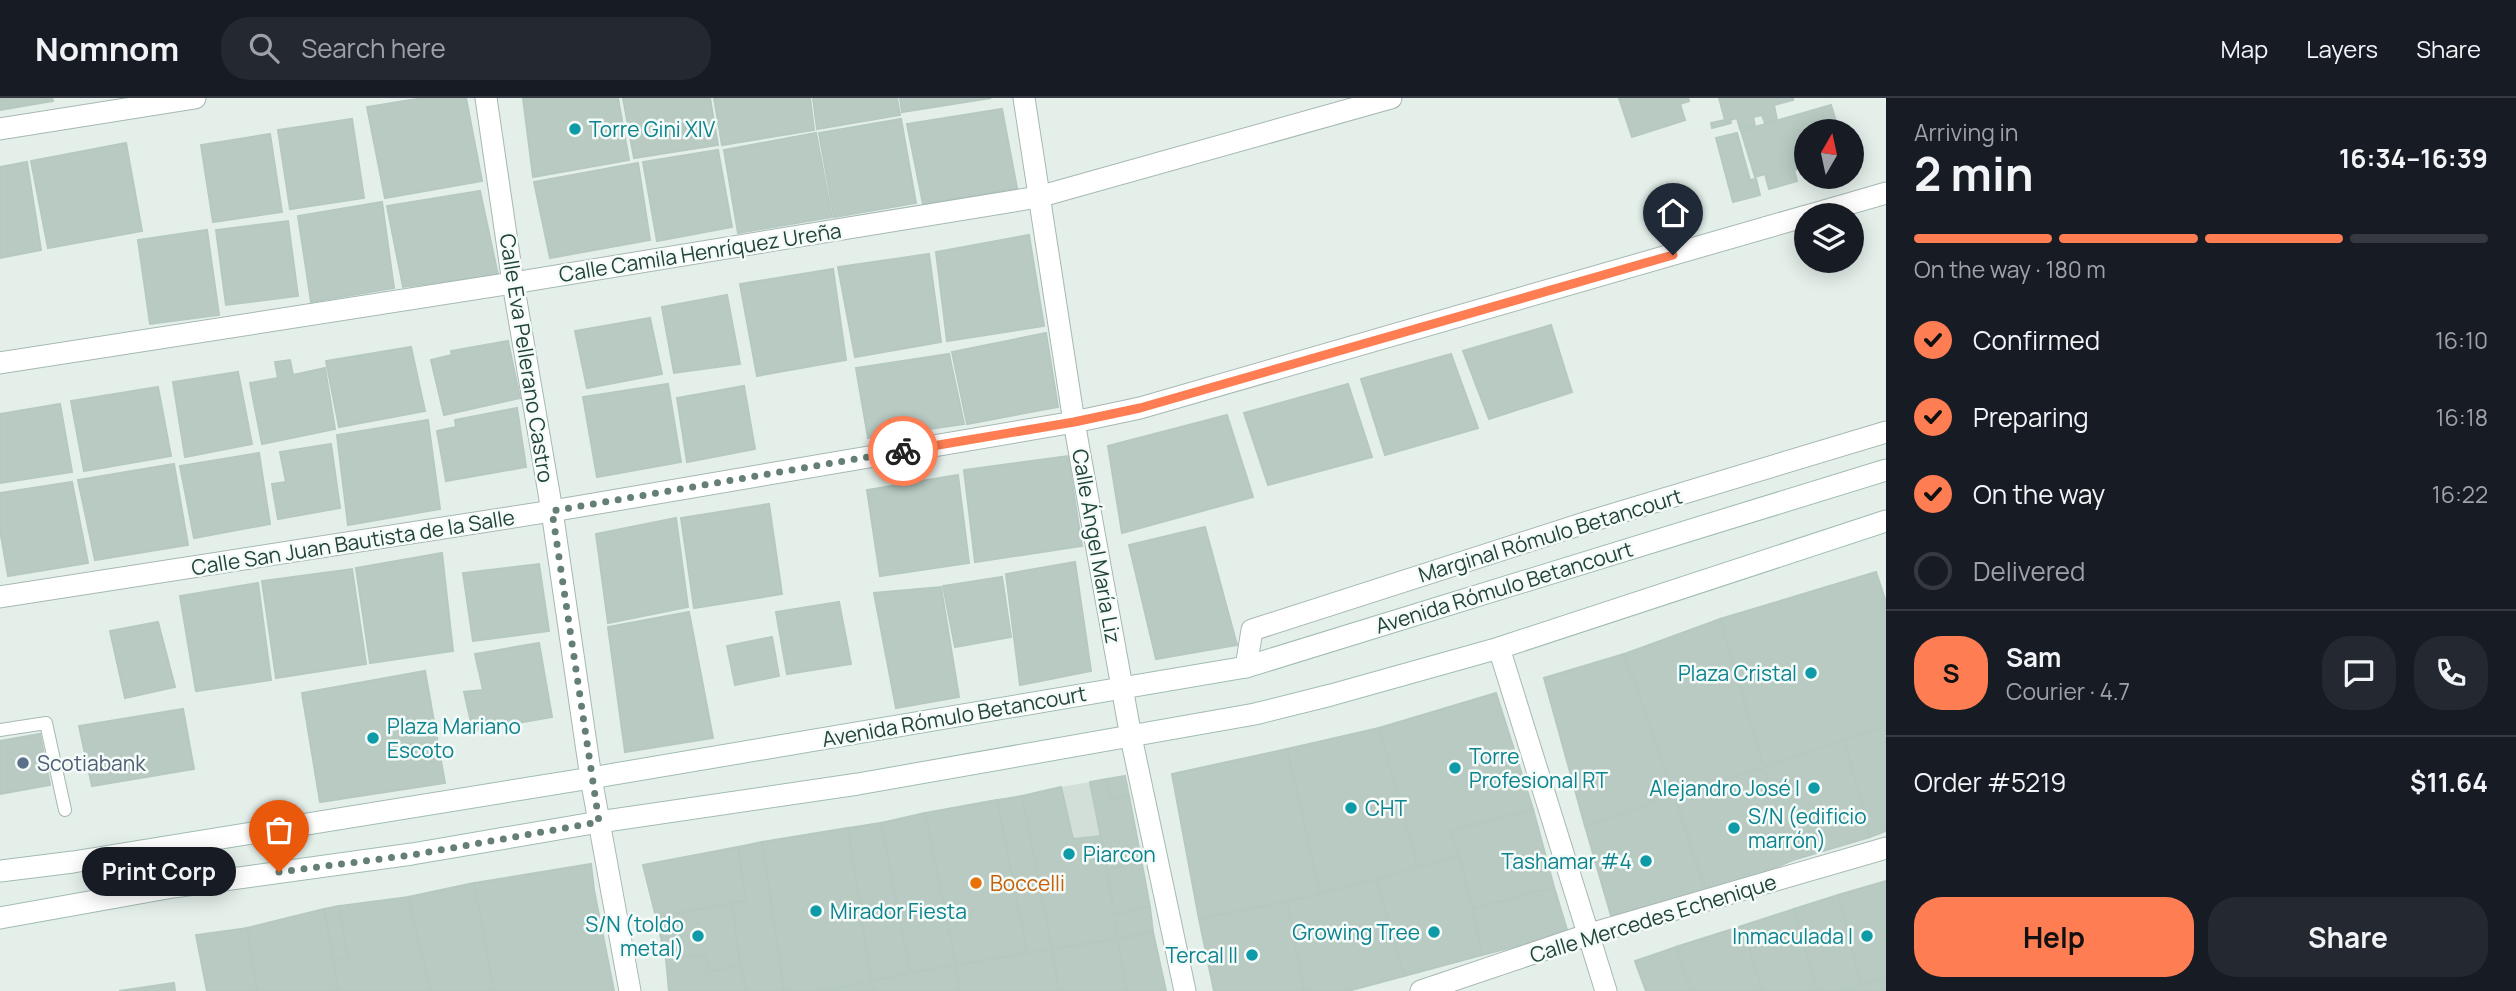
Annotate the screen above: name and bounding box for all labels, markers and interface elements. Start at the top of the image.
search box [221,17,711,80]
text: Nomnom [35,26,179,71]
icon: search [245,29,283,67]
text: Search here [301,30,446,66]
text: Map [2221,32,2268,65]
text: Layers [2306,32,2378,65]
text: Share [2416,32,2481,65]
place label: Torre Gini XIV [589,115,716,143]
text: Arriving in [1914,116,2019,148]
north arrow [1794,119,1864,189]
map controls [1794,119,1864,273]
marker: Torre Gini XIV [567,121,583,137]
text: 16:34–16:39 [2339,140,2488,176]
text: 2 min [1914,142,2034,205]
pin [1643,183,1703,255]
icon: home [1654,194,1692,232]
button: layers [1794,203,1864,273]
street label: Calle Camila Henríquez Ureña [557,216,843,288]
street label: Calle Eva Pellerano Castro [493,232,561,484]
text: On the way · 180 m [1914,253,2106,285]
icon: check [1914,321,1952,359]
text: Confirmed [1973,322,2100,358]
text: 16:10 [2435,324,2488,356]
icon: check [1914,398,1952,436]
text: Preparing [1973,399,2089,435]
text: 16:18 [2436,401,2488,433]
courier [868,416,938,486]
icon: bike [884,432,922,470]
street label: Calle Ángel María Liz [1066,447,1128,645]
icon: check [1914,475,1952,513]
text: On the way [1973,476,2105,512]
text: 16:22 [2432,478,2488,510]
street label: Marginal Rómulo Betancourt [1415,482,1685,588]
street label: Calle San Juan Bautista de la Salle [189,503,517,581]
street label: Avenida Rómulo Betancourt [1372,534,1636,640]
text: Delivered [1973,553,2085,589]
button: chat [2322,636,2396,710]
button: phone [2414,636,2488,710]
text: Sam [2006,639,2061,675]
text: S [1942,655,1960,691]
place label: Plaza Cristal [1678,659,1797,687]
marker: Plaza Cristal [1803,665,1819,681]
text: Courier · 4.7 [2006,675,2130,707]
street label: Avenida Rómulo Betancourt [820,679,1088,753]
place label: Plaza Mariano Escoto [387,712,521,764]
marker: Plaza Mariano Escoto [365,730,381,746]
place label: Torre Profesional RT [1469,742,1609,794]
place label: Scotiabank [37,749,146,777]
marker: Scotiabank [15,755,31,771]
marker: Torre Profesional RT [1447,760,1463,776]
text: Order #5219 [1914,764,2066,800]
text: $11.64 [2410,764,2488,800]
place label: Alejandro José I [1649,774,1800,802]
marker: Alejandro José I [1806,780,1822,796]
place label: CHT [1365,794,1407,822]
pin [249,800,309,872]
marker: CHT [1343,800,1359,816]
place label: S/N (edificio marrón) [1748,802,1867,854]
icon: bag [260,811,298,849]
marker: S/N (edificio marrón) [1726,820,1742,836]
place label: Piarcon [1083,840,1156,868]
marker: Piarcon [1061,846,1077,862]
place label: Tashamar #4 [1501,847,1632,875]
callout: Print Corp [83,848,237,896]
marker: Tashamar #4 [1638,853,1654,869]
text: Print Corp [102,855,216,887]
street label: Calle Mercedes Echenique [1526,867,1780,969]
place label: Boccelli [990,869,1065,897]
marker: Boccelli [968,875,984,891]
place label: Mirador Fiesta [830,897,967,925]
button: Help [1914,897,2194,977]
button: Share [2208,897,2488,977]
marker: Mirador Fiesta [808,903,824,919]
place label: S/N (toldo metal) [585,910,684,962]
place label: Growing Tree [1292,918,1420,946]
place label: Inmaculada I [1732,922,1853,950]
marker: Growing Tree [1426,924,1442,940]
marker: S/N (toldo metal) [690,928,706,944]
marker: Inmaculada I [1859,928,1875,944]
place label: Tercal II [1165,941,1238,969]
marker: Tercal II [1244,947,1260,963]

